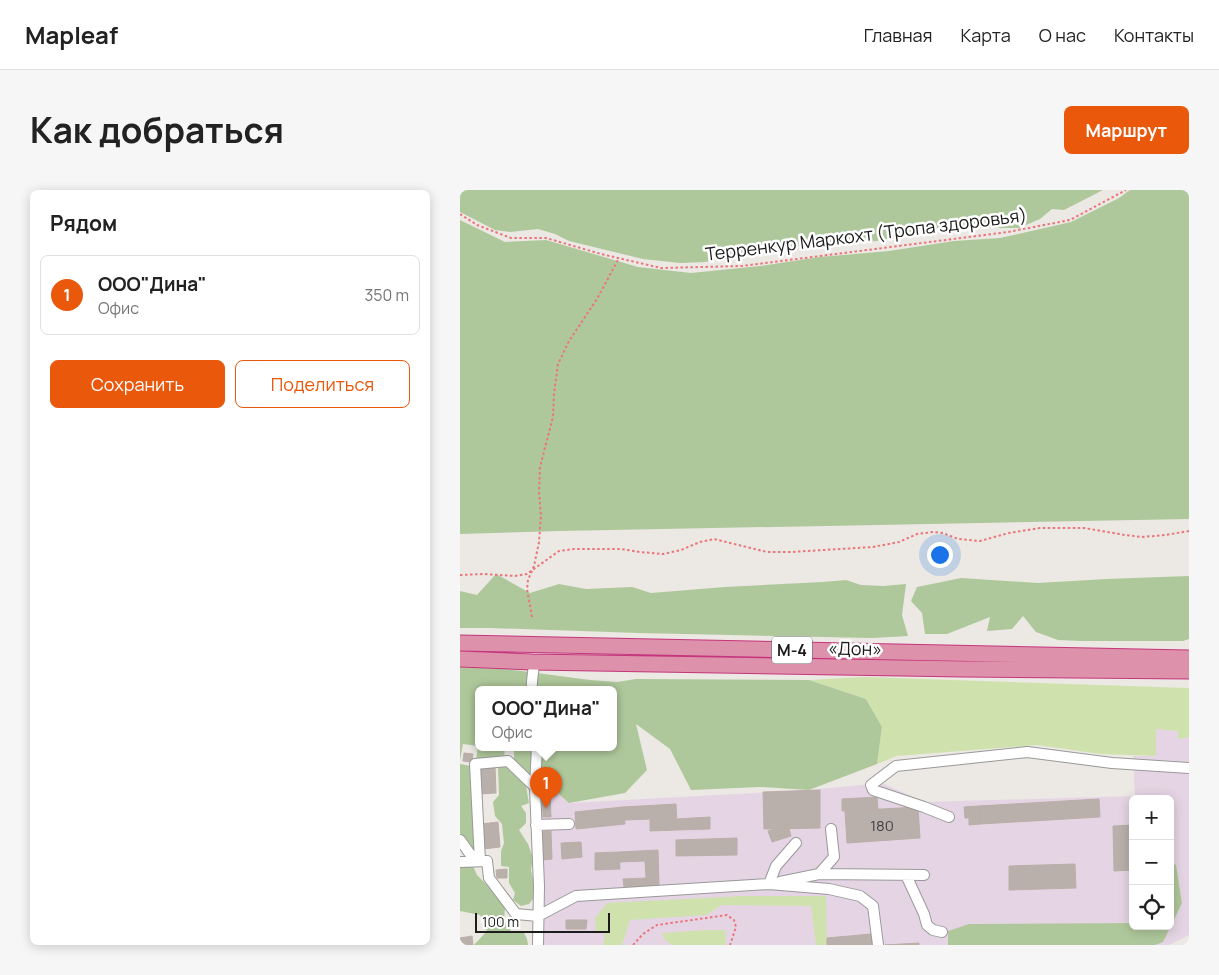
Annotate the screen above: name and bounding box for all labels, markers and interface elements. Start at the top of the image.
text: Mapleaf [25,18,118,51]
text: Главная [864,23,933,47]
text: Карта [961,23,1011,47]
text: О нас [1039,23,1086,47]
text: Контакты [1114,23,1194,47]
text: Как добраться [30,106,284,154]
button: Маршрут [1064,106,1189,154]
street label: Терренкур Маркохт (Тропа здоровья) [704,202,1028,266]
text: Рядом [50,209,117,237]
text: ООО"Дина" [98,271,207,297]
text: 1 [63,284,71,306]
text: 350 m [364,284,409,306]
text: Офис [98,297,139,319]
button: Сохранить [50,360,225,408]
button: Поделиться [235,360,410,408]
your location [927,542,953,568]
road number: М-4 [772,636,812,664]
street label: «Дон» [828,636,882,660]
popup [475,686,617,751]
text: ООО"Дина" [492,695,600,721]
text: Офис [492,721,533,743]
pin: 1 [530,767,562,808]
map controls [1129,795,1174,930]
button: + [1129,795,1174,840]
house number: 180 [870,815,894,836]
button: − [1129,840,1174,885]
button: locate [1129,885,1174,930]
scale bar [475,910,610,933]
text: 100 m [482,912,519,931]

